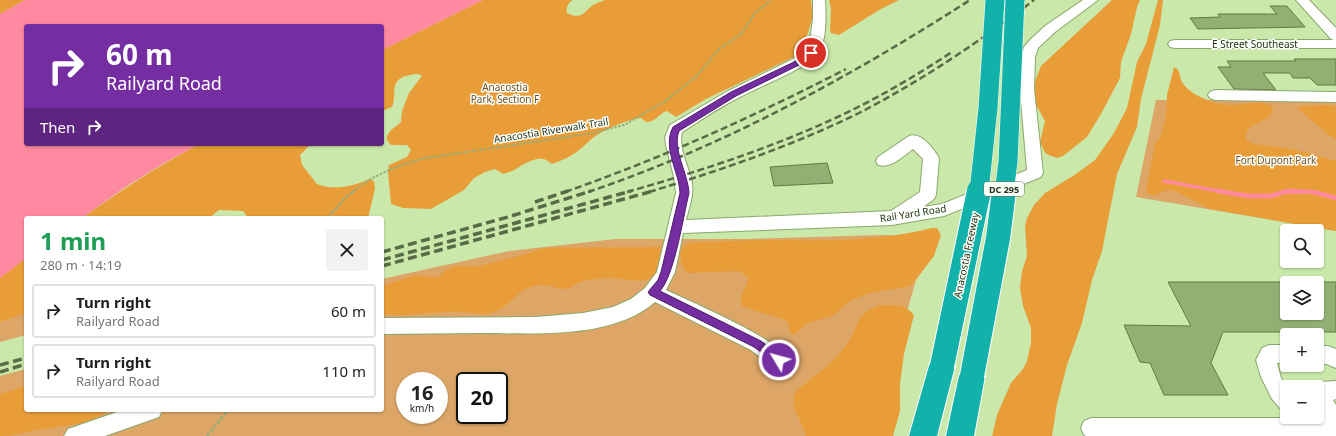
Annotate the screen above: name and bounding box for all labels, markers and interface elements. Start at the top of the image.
text: 60 m [106,35,173,73]
pin [794,36,828,70]
street label: E Street Southeast [1212,37,1298,51]
icon: right [40,40,92,92]
icon: arrive [800,42,822,64]
text: Railyard Road [106,71,222,95]
park label: Anacostia Park, Section F [471,80,539,106]
street label: Anacostia Riverwalk Trail [493,114,609,146]
icon: right [83,116,105,138]
text: Then [40,117,75,137]
park label: Fort Dupont Park [1236,153,1317,167]
road number: DC 295 [984,182,1024,196]
street label: Rail Yard Road [879,201,947,225]
street label: Anacostia Freeway [950,210,982,299]
text: 1 min [40,224,106,257]
map controls [1280,224,1324,424]
button: search [1280,224,1324,268]
button: close [326,229,368,271]
text: 280 m · 14:19 [40,256,121,274]
button: layers [1280,276,1324,320]
text: Turn right [76,292,151,312]
icon: right [42,300,64,322]
text: 60 m [331,301,366,321]
text: Railyard Road [76,312,160,330]
button: + [1280,328,1324,372]
position arrow [758,339,800,381]
text: Turn right [76,352,151,372]
icon: right [42,360,64,382]
text: 110 m [322,361,366,381]
text: Railyard Road [76,372,160,390]
speed limit sign: 20 [456,372,508,424]
text: 16 [411,379,433,406]
button: − [1280,380,1324,424]
text: km/h [410,401,434,415]

